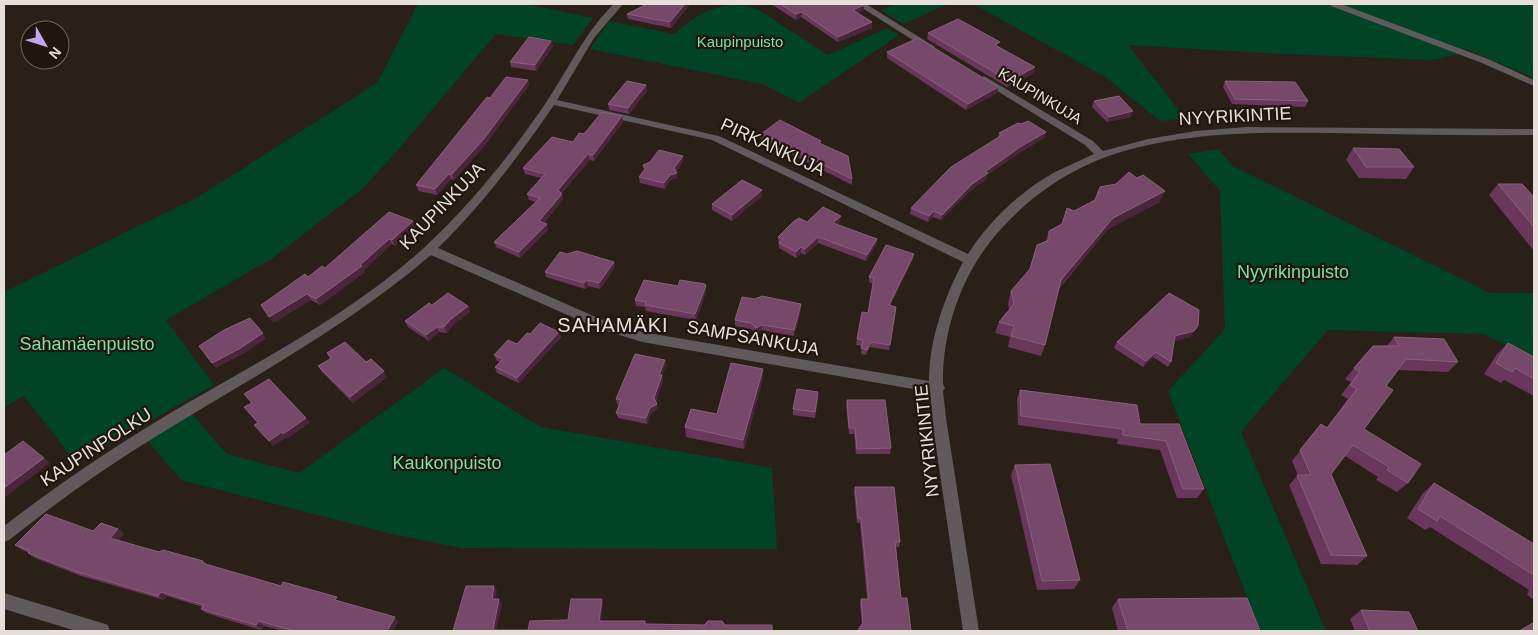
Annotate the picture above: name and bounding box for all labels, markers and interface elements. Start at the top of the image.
north arrow [20,20,70,70]
park label: Kaupinpuisto [697,33,783,50]
text: N [46,44,65,62]
street label: KAUPINKUJA [996,64,1085,127]
street label: NYYRIKINTIE [1178,103,1292,129]
street label: PIRKANKUJA [718,114,828,180]
street label: KAUPINKUJA [396,158,488,254]
park label: Nyyrikinpuisto [1237,262,1349,282]
district label: SAHAMÄKI [557,314,669,336]
street label: SAMPSANKUJA [685,317,821,359]
park label: Sahamäenpuisto [19,334,155,354]
street label: NYYRIKINTIE [911,384,943,498]
street label: KAUPINPOLKU [37,404,155,490]
park label: Kaukonpuisto [392,453,502,473]

